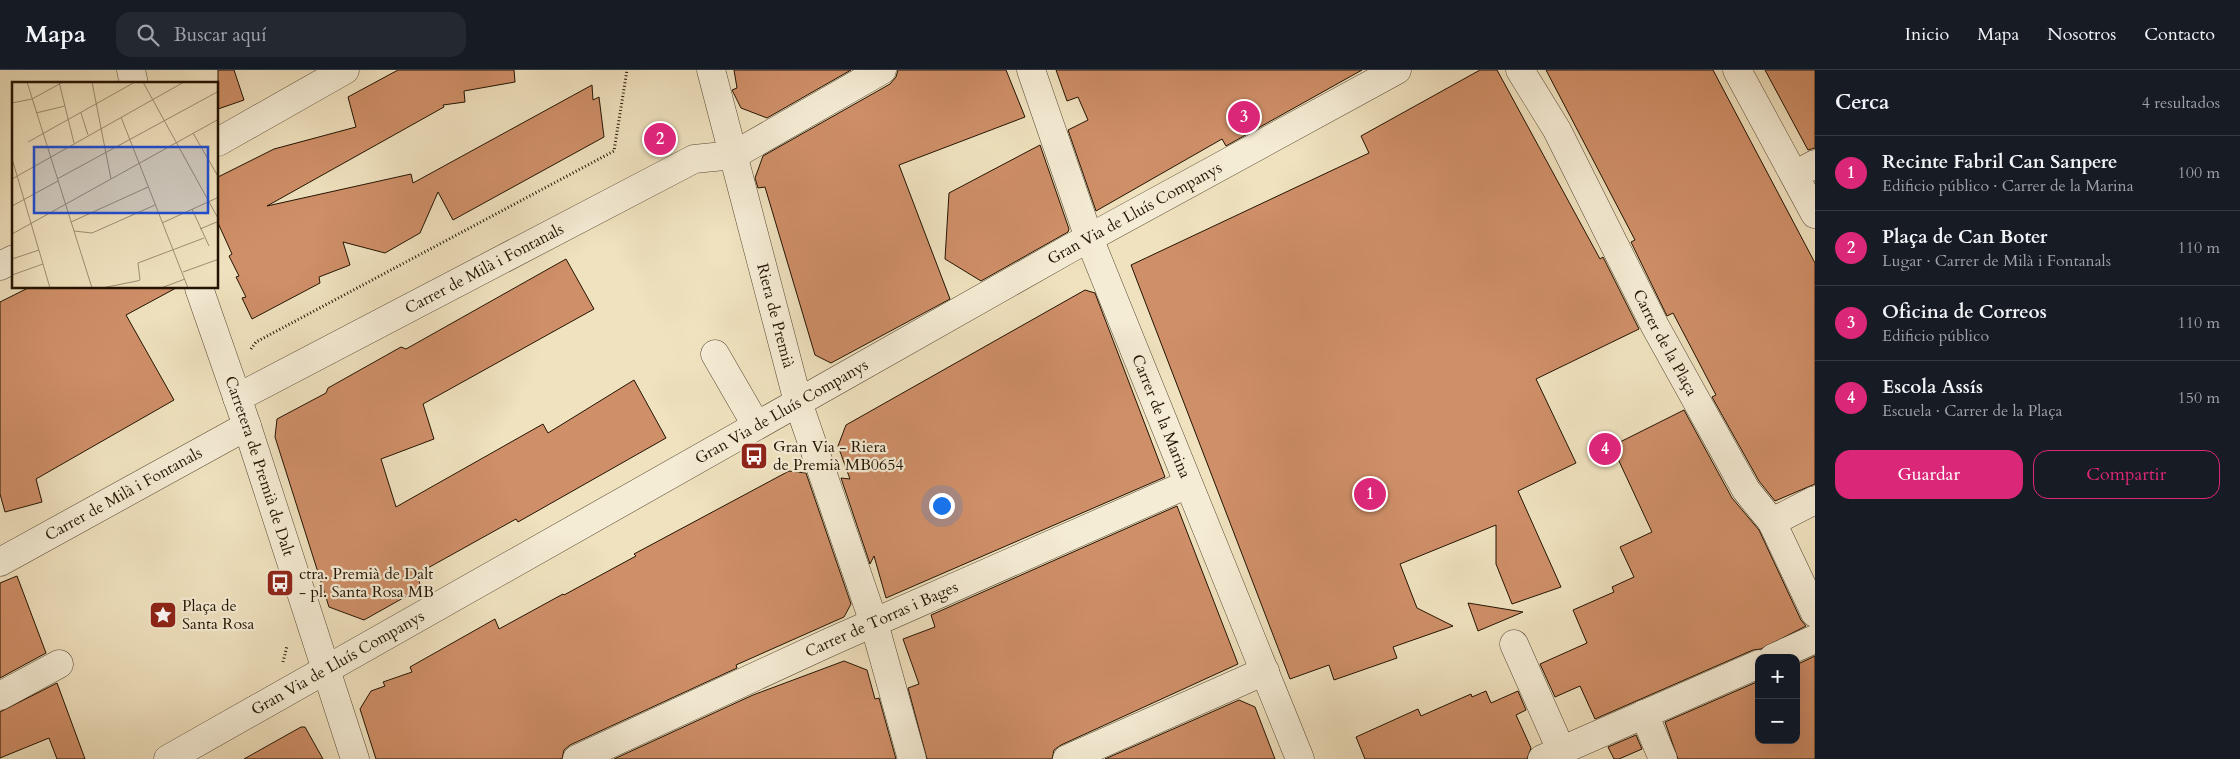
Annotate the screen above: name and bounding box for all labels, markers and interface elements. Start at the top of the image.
search box [116,12,466,57]
text: Mapa [25,18,86,51]
icon: search [134,21,162,49]
text: Buscar aquí [174,22,267,48]
text: Inicio [1905,22,1949,47]
text: Mapa [1977,22,2019,47]
text: Nosotros [2047,22,2116,47]
text: Contacto [2144,22,2215,47]
inset map [12,82,219,289]
text: Cerca [1835,88,1889,117]
text: 4 resultados [2142,92,2220,114]
pin: 3 [1228,98,1260,136]
pin: 2 [644,120,676,158]
text: Recinte Fabril Can Sanpere [1882,149,2117,175]
street label: Gran Via de Lluís Companys [1043,157,1226,270]
text: 1 [1847,162,1855,184]
text: 100 m [2178,162,2220,184]
text: Edificio público · Carrer de la Marina [1882,175,2134,197]
street label: Carrer de Milà i Fontanals [401,218,567,319]
text: Plaça de Can Boter [1882,224,2047,250]
text: 2 [1847,237,1855,259]
text: 110 m [2178,237,2220,259]
text: Lugar · Carrer de Milà i Fontanals [1882,250,2111,272]
street label: Riera de Premià [751,261,800,371]
street label: Carrer de la Plaça [1627,285,1703,400]
text: Oficina de Correos [1882,299,2047,325]
text: 3 [1847,312,1855,334]
text: 110 m [2178,312,2220,334]
text: Edificio público [1882,325,1989,347]
street label: Carrer de la Marina [1126,351,1196,482]
street label: Gran Via de Lluís Companys [691,354,872,470]
street label: Carretera de Premià de Dalt [219,373,299,559]
text: Escola Assís [1882,374,1983,400]
text: 4 [1847,387,1855,409]
text: 150 m [2178,387,2220,409]
text: Escuela · Carrer de la Plaça [1882,400,2062,422]
pin: 4 [1589,430,1621,468]
place label: Gran Via - Riera de Premià MB0654 [773,436,904,476]
bus stop icon: Gran Via - Riera de Premià MB0654 [739,441,769,471]
street label: Carrer de Milà i Fontanals [41,442,206,546]
button: Guardar [1835,450,2023,499]
button: Compartir [2033,450,2220,499]
pin: 1 [1354,475,1386,513]
your location [929,493,955,519]
place label: ctra. Premià de Dalt - pl. Santa Rosa MB [299,563,434,603]
bus stop icon: ctra. Premià de Dalt - pl. Santa Rosa MB [265,568,295,598]
street label: Carrer de Torras i Bages [801,576,961,663]
place label: Plaça de Santa Rosa [182,595,254,635]
place icon: Plaça de Santa Rosa [148,600,178,630]
street label: Gran Via de Lluís Companys [247,605,428,721]
map controls [1755,654,1800,744]
button: + [1755,654,1800,699]
button: − [1755,699,1800,744]

